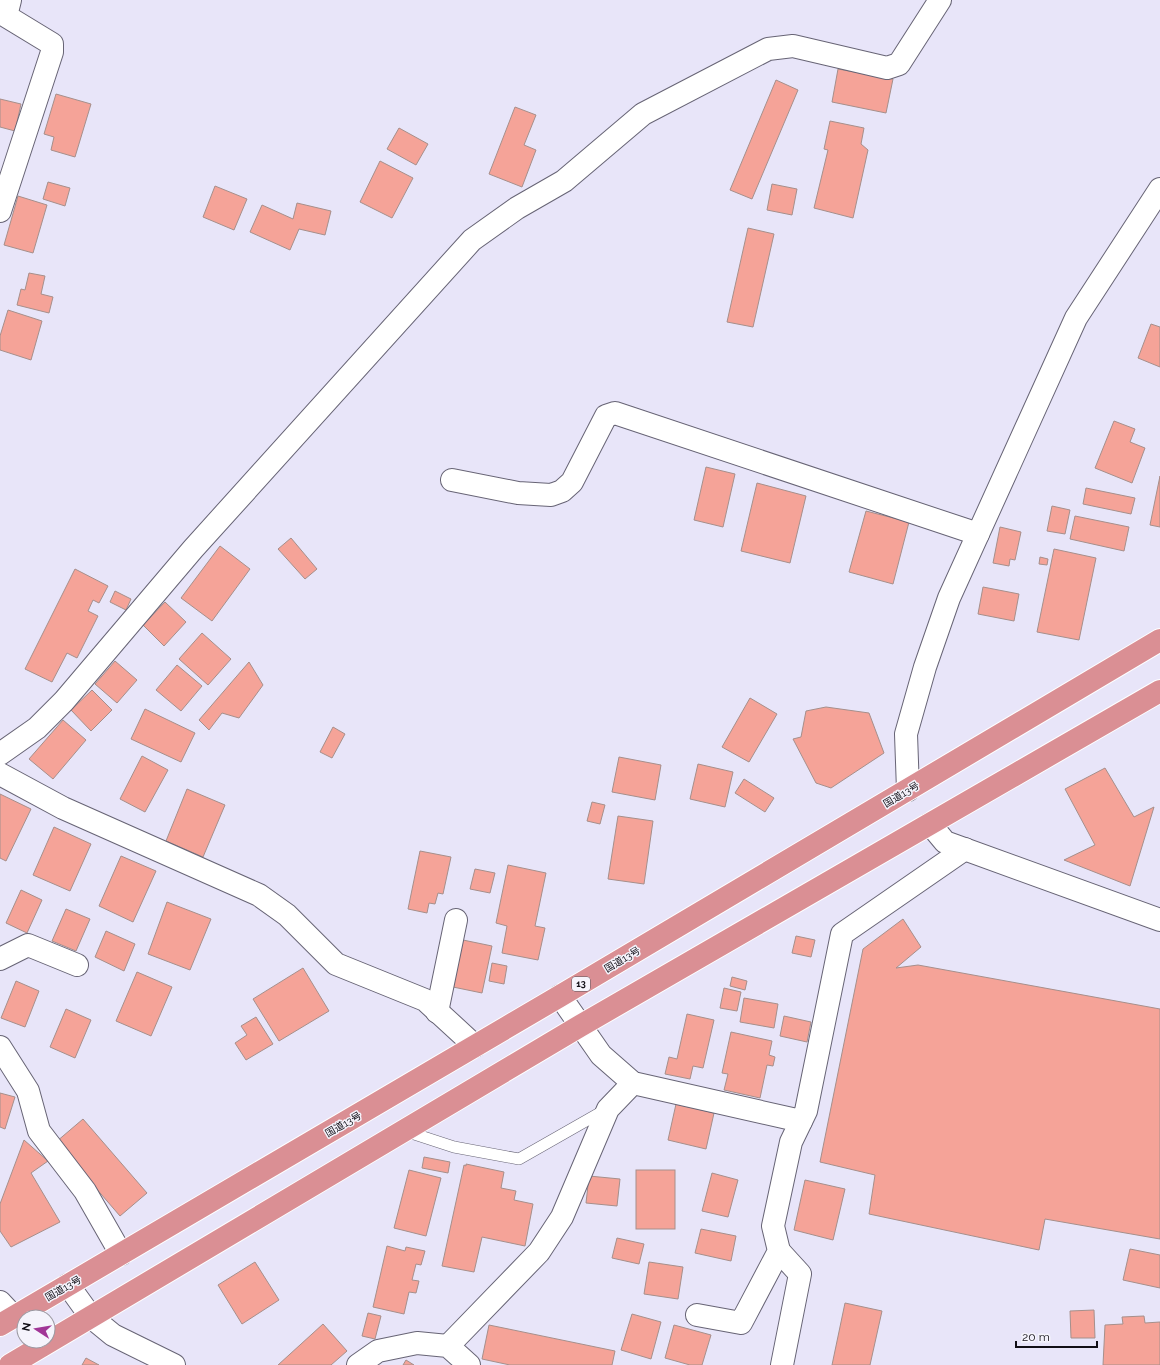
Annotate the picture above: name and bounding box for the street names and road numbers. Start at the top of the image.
street label: 国道13号 [881,780,921,809]
street label: 国道13号 [602,945,642,974]
road number: 13 [572,977,590,991]
street label: 国道13号 [323,1110,363,1139]
street label: 国道13号 [43,1274,83,1303]

